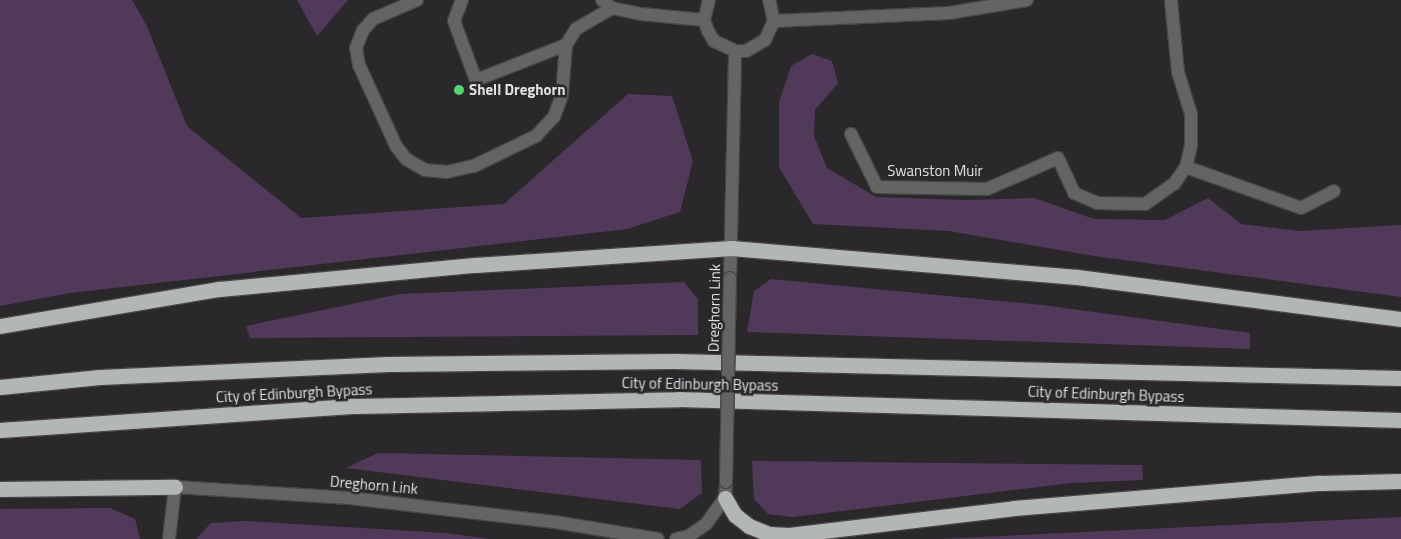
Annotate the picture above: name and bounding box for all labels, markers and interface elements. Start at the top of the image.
place label: Shell Dreghorn [469,81,565,99]
marker: Shell Dreghorn [453,84,465,96]
street label: Swanston Muir [887,162,983,180]
street label: Dreghorn Link [704,264,724,352]
street label: City of Edinburgh Bypass [622,374,778,394]
street label: City of Edinburgh Bypass [215,380,373,406]
street label: City of Edinburgh Bypass [1027,382,1185,406]
street label: Dreghorn Link [329,472,419,498]

